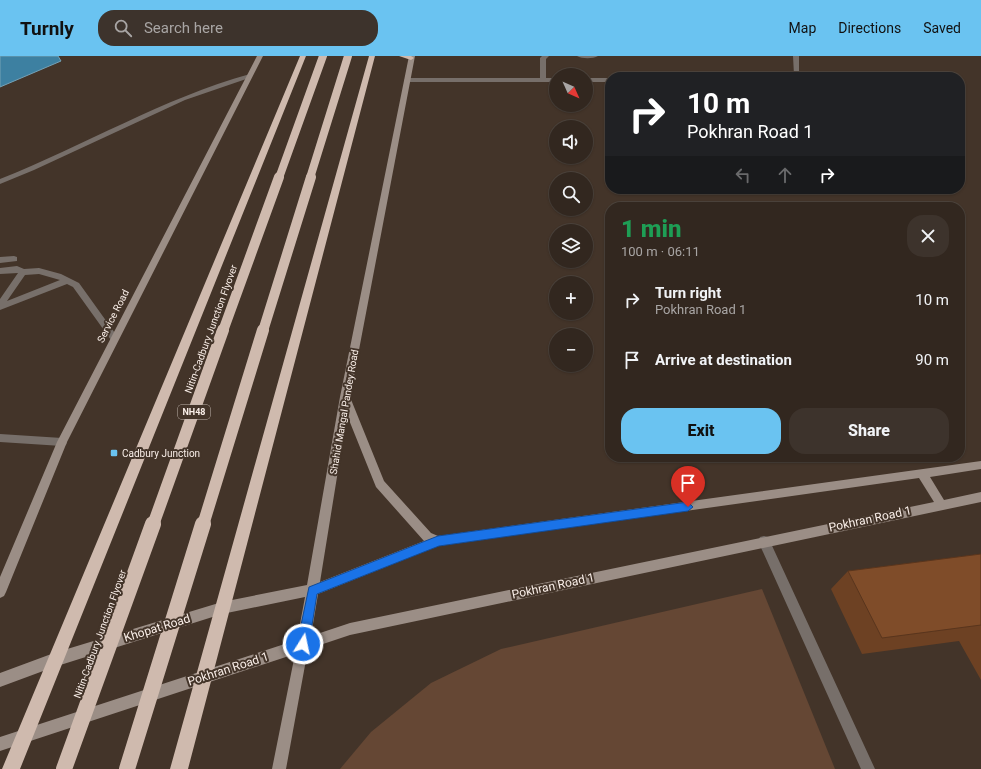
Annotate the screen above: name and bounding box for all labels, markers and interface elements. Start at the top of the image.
search box [98,10,378,46]
text: Turnly [20,17,74,40]
icon: search [112,17,134,39]
text: Search here [144,19,223,37]
text: Map [789,20,816,36]
text: Directions [838,20,901,36]
text: Saved [923,20,961,36]
north arrow [549,68,593,112]
map controls [549,68,593,372]
text: 10 m [687,87,750,120]
icon: right [621,88,673,140]
button: sound [549,120,593,164]
text: Pokhran Road 1 [687,121,813,142]
icon: left [732,164,754,186]
icon: ahead [774,164,796,186]
icon: right [816,164,838,186]
button: search [549,172,593,216]
text: 1 min [621,215,682,243]
button: close [907,215,949,257]
button: layers [549,224,593,268]
text: 100 m · 06:11 [621,244,700,259]
street label: Nitin-Cadbury Junction Flyover [183,263,240,395]
button: + [549,276,593,320]
text: Turn right [655,284,721,302]
street label: Service Road [95,288,131,344]
icon: right [621,289,643,311]
text: 10 m [915,291,949,309]
text: Pokhran Road 1 [655,302,746,317]
button: − [549,328,593,372]
street label: Shahid Mangal Pandey Road [328,349,360,475]
icon: arrive [621,349,643,371]
text: Arrive at destination [655,351,792,369]
text: 90 m [915,351,949,369]
road number: NH48 [178,405,210,419]
button: Exit [621,408,781,454]
button: Share [789,408,949,454]
marker: Cadbury Junction [109,448,119,458]
place label: Cadbury Junction [122,448,200,459]
pin [671,466,705,507]
icon: arrive [677,472,699,494]
street label: Pokhran Road 1 [827,503,913,535]
street label: Nitin-Cadbury Junction Flyover [72,568,129,700]
street label: Pokhran Road 1 [510,570,596,602]
street label: Khopat Road [122,611,192,645]
position arrow [282,623,324,665]
street label: Pokhran Road 1 [186,649,270,689]

